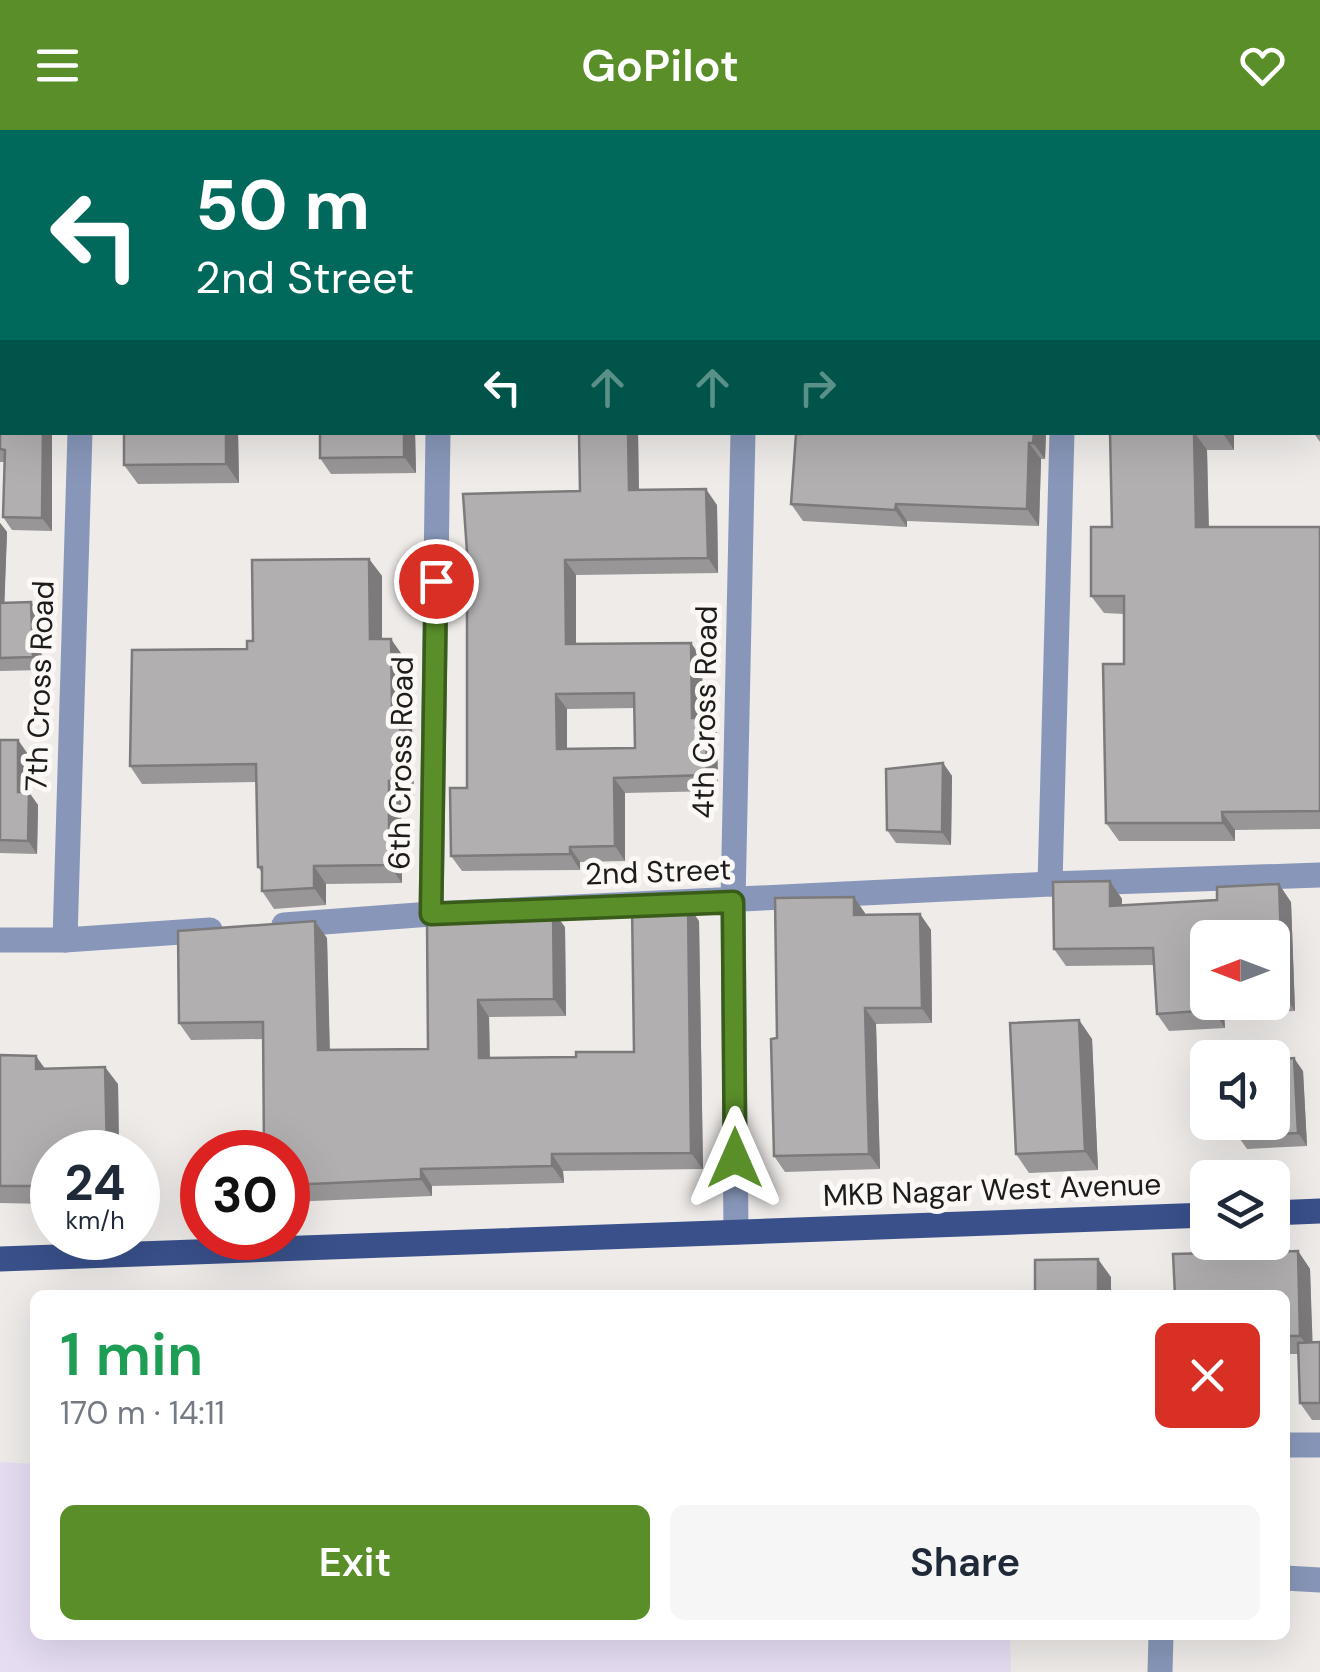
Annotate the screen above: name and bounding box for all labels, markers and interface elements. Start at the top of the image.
text: GoPilot [581,36,739,95]
icon: menu [30,38,85,93]
icon: heart [1235,38,1290,93]
text: 50 m [195,160,370,251]
icon: left [30,170,160,300]
text: 2nd Street [195,248,414,307]
icon: left [475,360,530,415]
icon: ahead [580,360,635,415]
icon: ahead [685,360,740,415]
icon: right [790,360,845,415]
pin [394,539,479,624]
icon: arrive [409,554,464,609]
street label: 7th Cross Road [16,580,63,792]
street label: 4th Cross Road [683,605,726,819]
street label: 6th Cross Road [379,656,422,870]
street label: 2nd Street [584,849,732,894]
north arrow [1190,920,1290,1020]
map controls [1190,920,1290,1260]
button: sound [1190,1040,1290,1140]
position arrow [683,1106,787,1210]
speed limit sign: 30 [180,1130,310,1260]
text: 24 [65,1150,126,1216]
button: layers [1190,1160,1290,1260]
street label: MKB Nagar West Avenue [822,1164,1162,1215]
text: km/h [65,1204,125,1237]
text: 1 min [60,1315,203,1394]
button: close [1155,1323,1260,1428]
text: 170 m · 14:11 [60,1392,225,1434]
button: Exit [60,1505,650,1620]
button: Share [670,1505,1260,1620]

